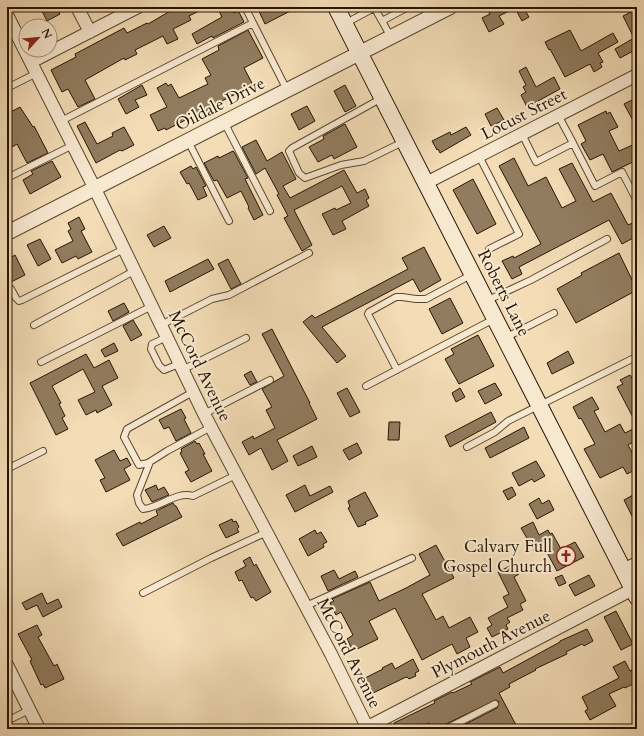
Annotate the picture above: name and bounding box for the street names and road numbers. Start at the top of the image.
street label: Oildale Drive [171,72,269,136]
street label: Locust Street [477,82,571,145]
street label: Roberts Lane [472,246,536,340]
street label: McCord Avenue [163,307,237,425]
street label: McCord Avenue [311,594,387,712]
street label: Plymouth Avenue [428,604,554,684]

